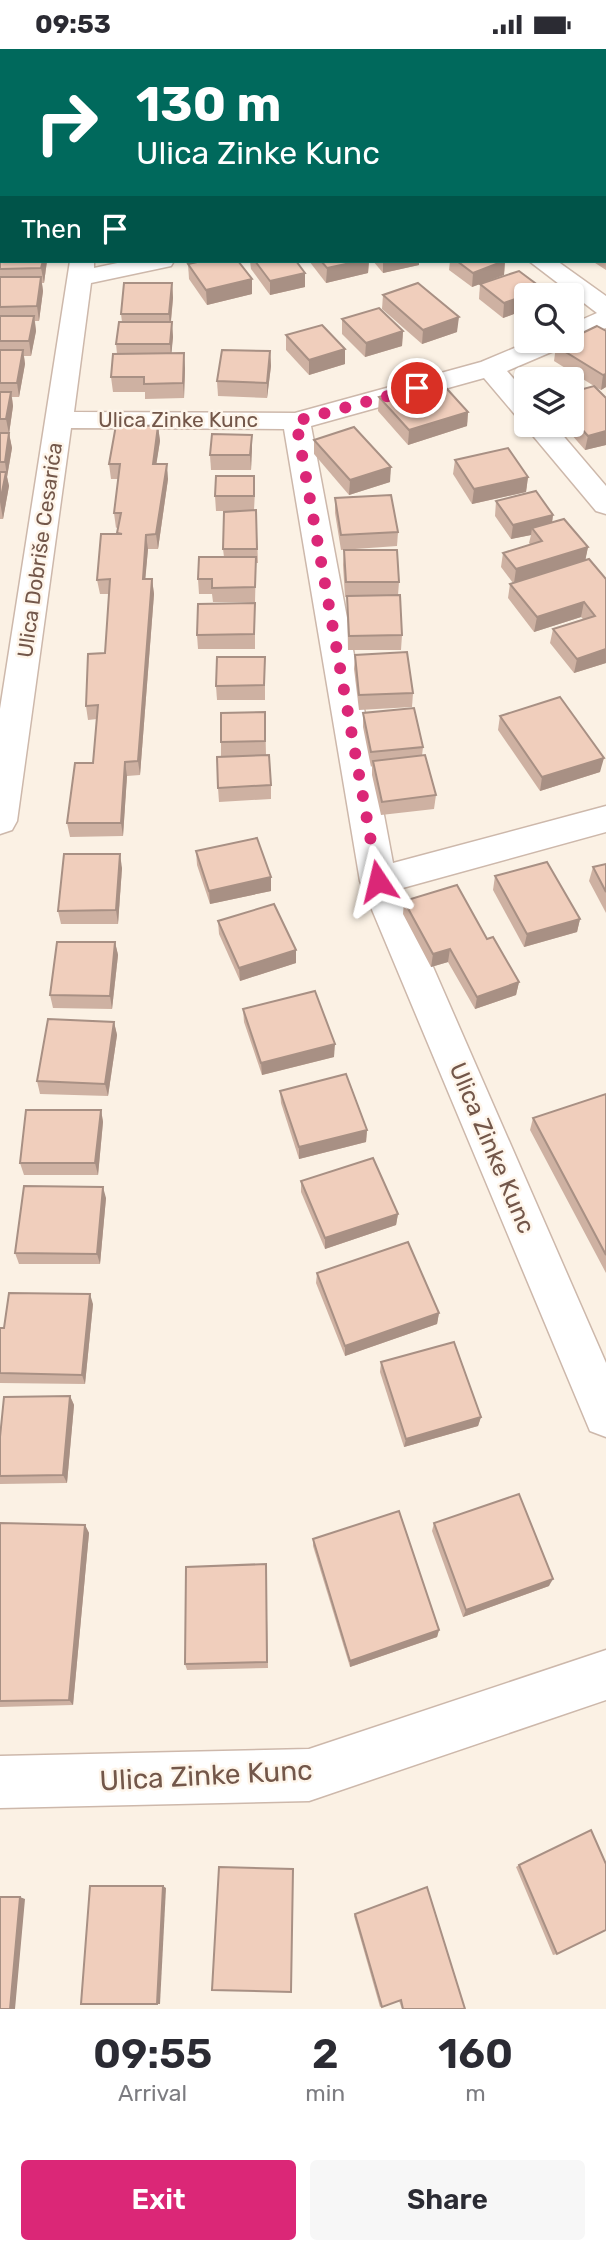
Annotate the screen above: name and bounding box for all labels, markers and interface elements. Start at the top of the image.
text: 09:53 [35,9,111,40]
text: 130 m [136,75,281,133]
icon: right [21,77,112,168]
text: Ulica Zinke Kunc [136,134,380,172]
icon: arrive [96,210,134,248]
text: Then [21,214,82,245]
map controls [514,283,584,437]
button: search [514,283,584,353]
pin [387,358,447,418]
button: layers [514,367,584,437]
icon: arrive [398,369,436,407]
street label: Ulica Zinke Kunc [98,407,258,432]
street label: Ulica Dobriše Cesarića [12,441,67,659]
position arrow [341,844,415,918]
street label: Ulica Zinke Kunc [443,1058,541,1238]
street label: Ulica Zinke Kunc [99,1753,313,1798]
text: 09:55 [93,2029,212,2079]
text: 2 [312,2029,339,2079]
text: 160 [438,2029,513,2079]
text: Arrival [118,2079,187,2107]
text: min [305,2079,345,2107]
text: m [465,2079,486,2107]
button: Exit [21,2160,296,2240]
button: Share [310,2160,585,2240]

